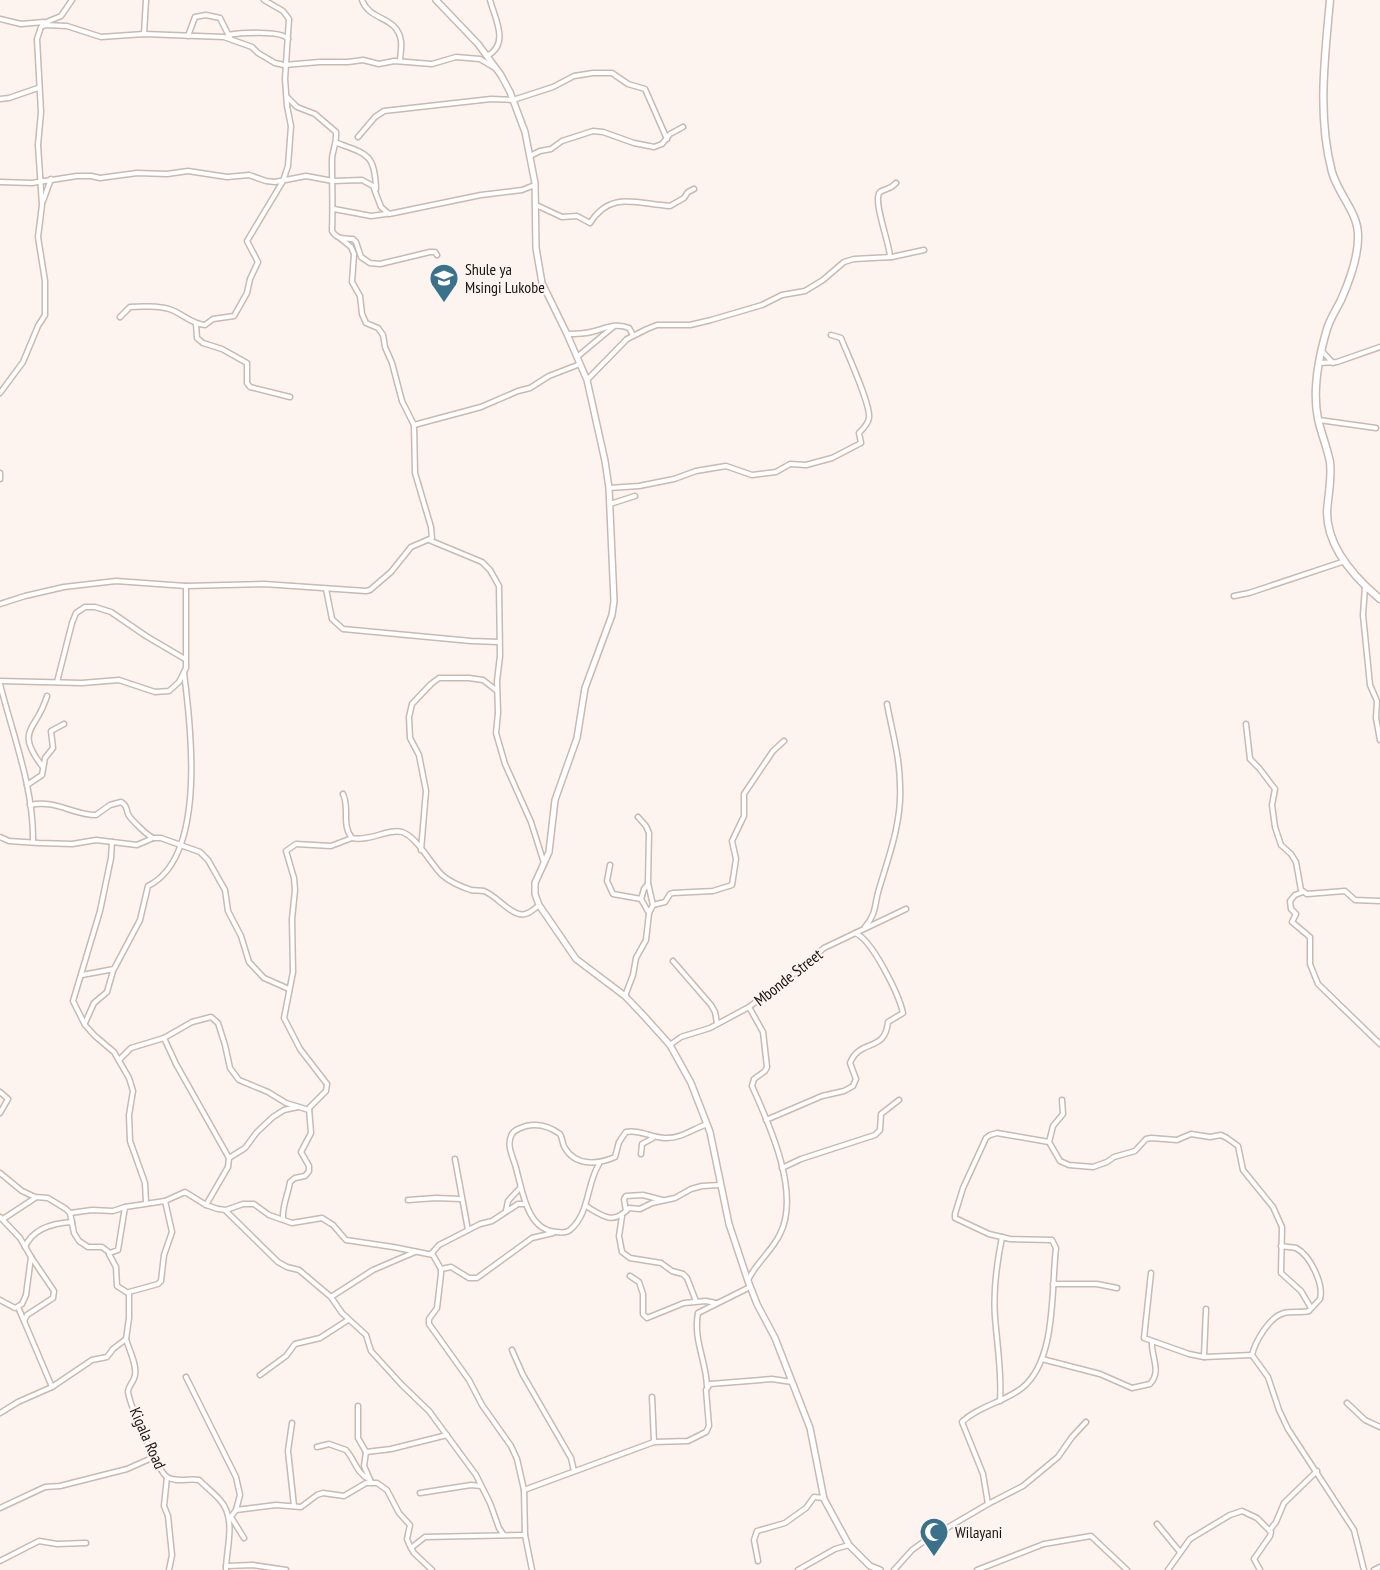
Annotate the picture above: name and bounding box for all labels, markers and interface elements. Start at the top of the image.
place label: Shule ya Msingi Lukobe [465,259,545,297]
school or university icon: Shule ya Msingi Lukobe [428,262,460,304]
street label: Mbonde Street [750,944,827,1010]
street label: Kigala Road [126,1404,170,1472]
mosque icon: Wilayani [918,1516,950,1558]
place label: Wilayani [955,1522,1002,1542]

